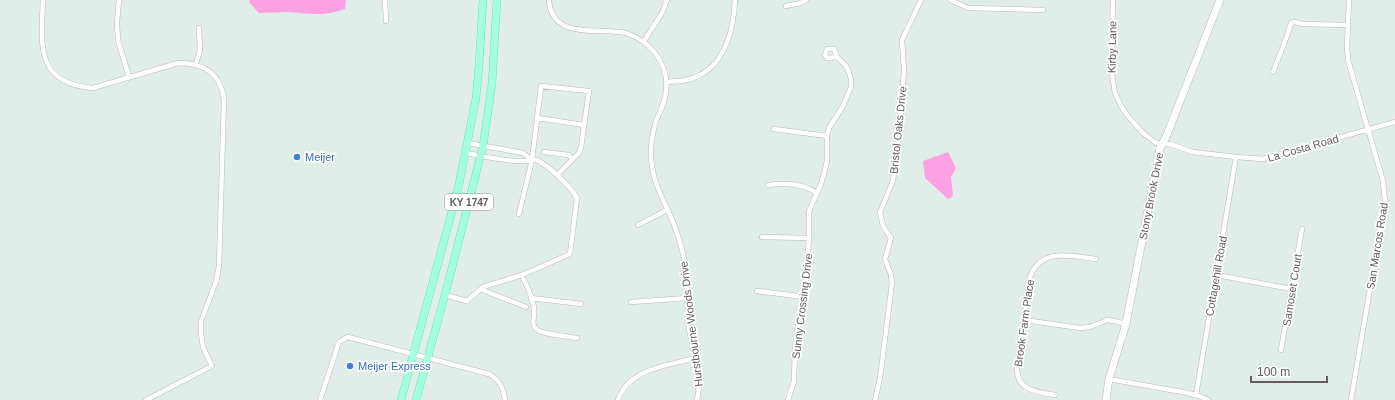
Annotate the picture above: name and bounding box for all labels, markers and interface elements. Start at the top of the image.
street label: Kirby Lane [1106,21,1118,73]
street label: Bristol Oaks Drive [887,86,909,174]
street label: La Costa Road [1266,132,1340,164]
place label: Meijer [305,151,335,163]
street label: Stony Brook Drive [1137,151,1165,241]
marker: Meijer [292,152,302,162]
road number: KY 1747 [445,194,493,210]
street label: San Marcos Road [1364,202,1390,290]
street label: Cottagehill Road [1203,235,1229,317]
street label: Sunny Crossing Drive [790,252,814,360]
street label: Samoset Court [1280,253,1304,327]
street label: Hurstbourne Woods Drive [677,261,705,387]
street label: Brook Farm Place [1012,279,1036,367]
scale bar [1251,358,1327,384]
place label: Meijer Express [358,360,431,372]
marker: Meijer Express [345,361,355,371]
text: 100 m [1257,365,1290,379]

